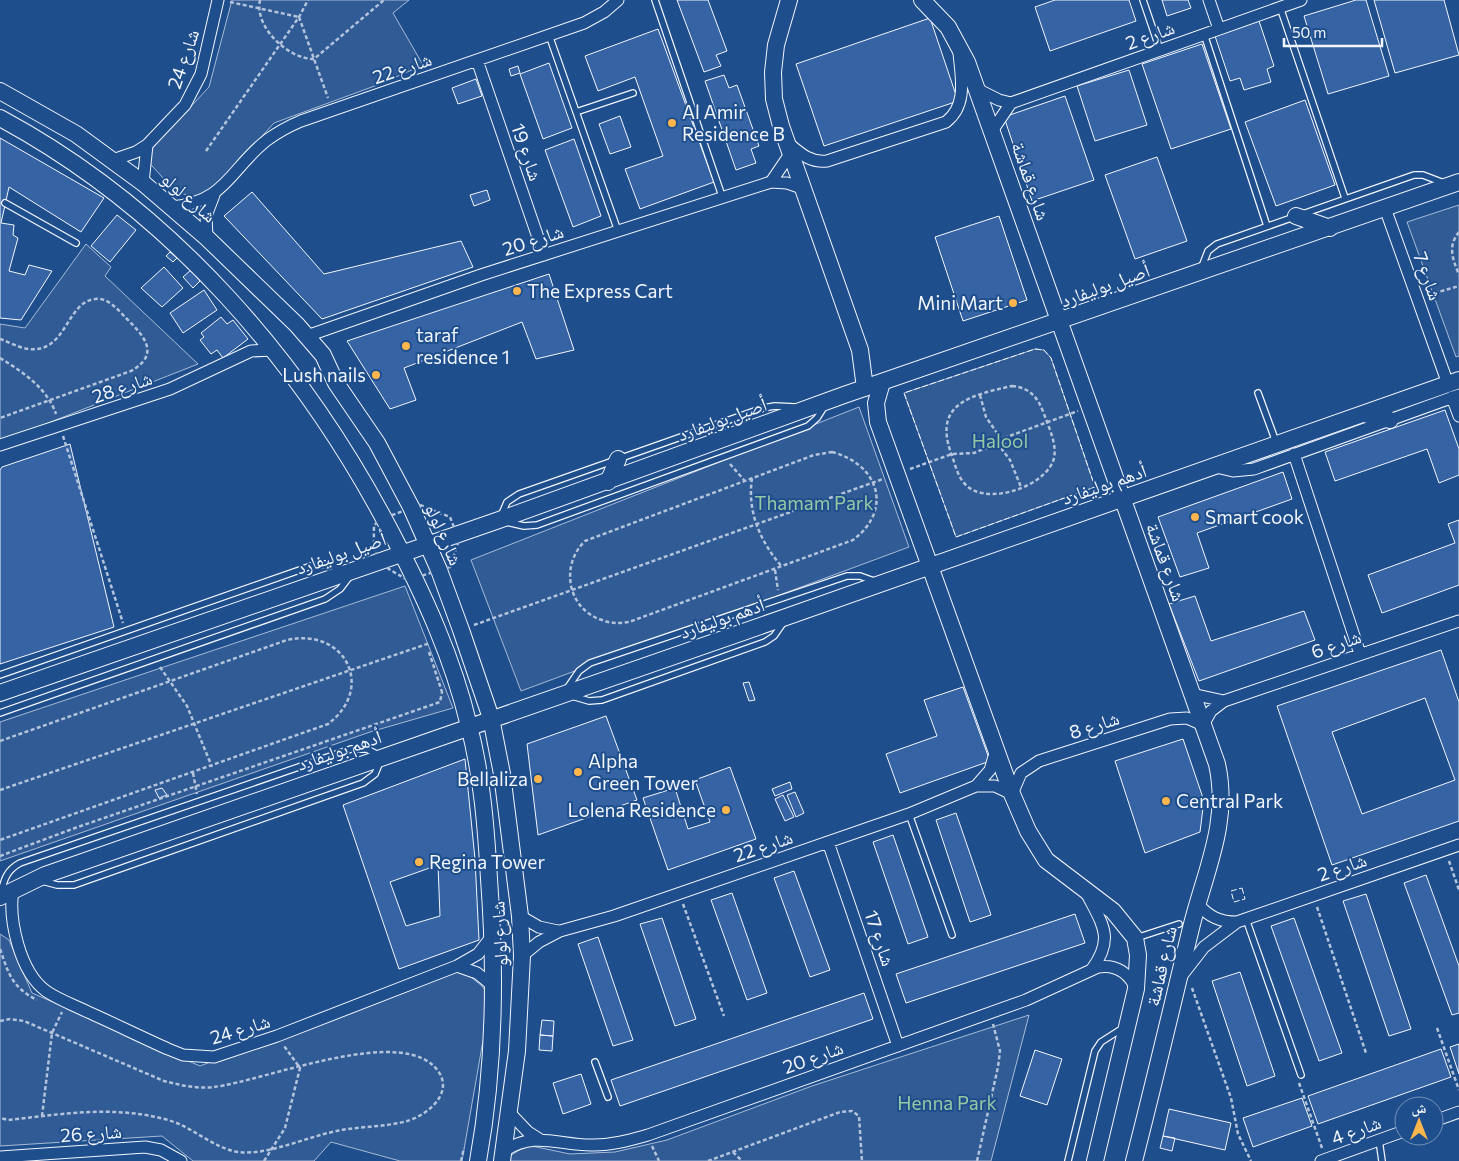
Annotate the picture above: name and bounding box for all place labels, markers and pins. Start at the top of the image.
place label: Al Amir Residence B [682,100,785,145]
marker: Al Amir Residence B [666,117,678,129]
place label: The Express Cart [527,279,673,302]
marker: The Express Cart [511,285,523,297]
place label: Mini Mart [917,291,1003,314]
marker: Mini Mart [1007,297,1019,309]
place label: taraf residence 1 [416,323,510,368]
marker: taraf residence 1 [400,340,412,352]
place label: Lush nails [282,363,366,386]
marker: Lush nails [370,369,382,381]
place label: Smart cook [1205,505,1304,528]
marker: Smart cook [1189,511,1201,523]
place label: Alpha Green Tower [588,749,698,794]
marker: Alpha Green Tower [572,766,584,778]
place label: Bellaliza [457,767,528,790]
marker: Bellaliza [532,773,544,785]
place label: Central Park [1176,789,1283,812]
marker: Central Park [1160,795,1172,807]
place label: Lolena Residence [568,798,716,821]
marker: Lolena Residence [720,804,732,816]
place label: Regina Tower [429,850,545,873]
marker: Regina Tower [413,856,425,868]

